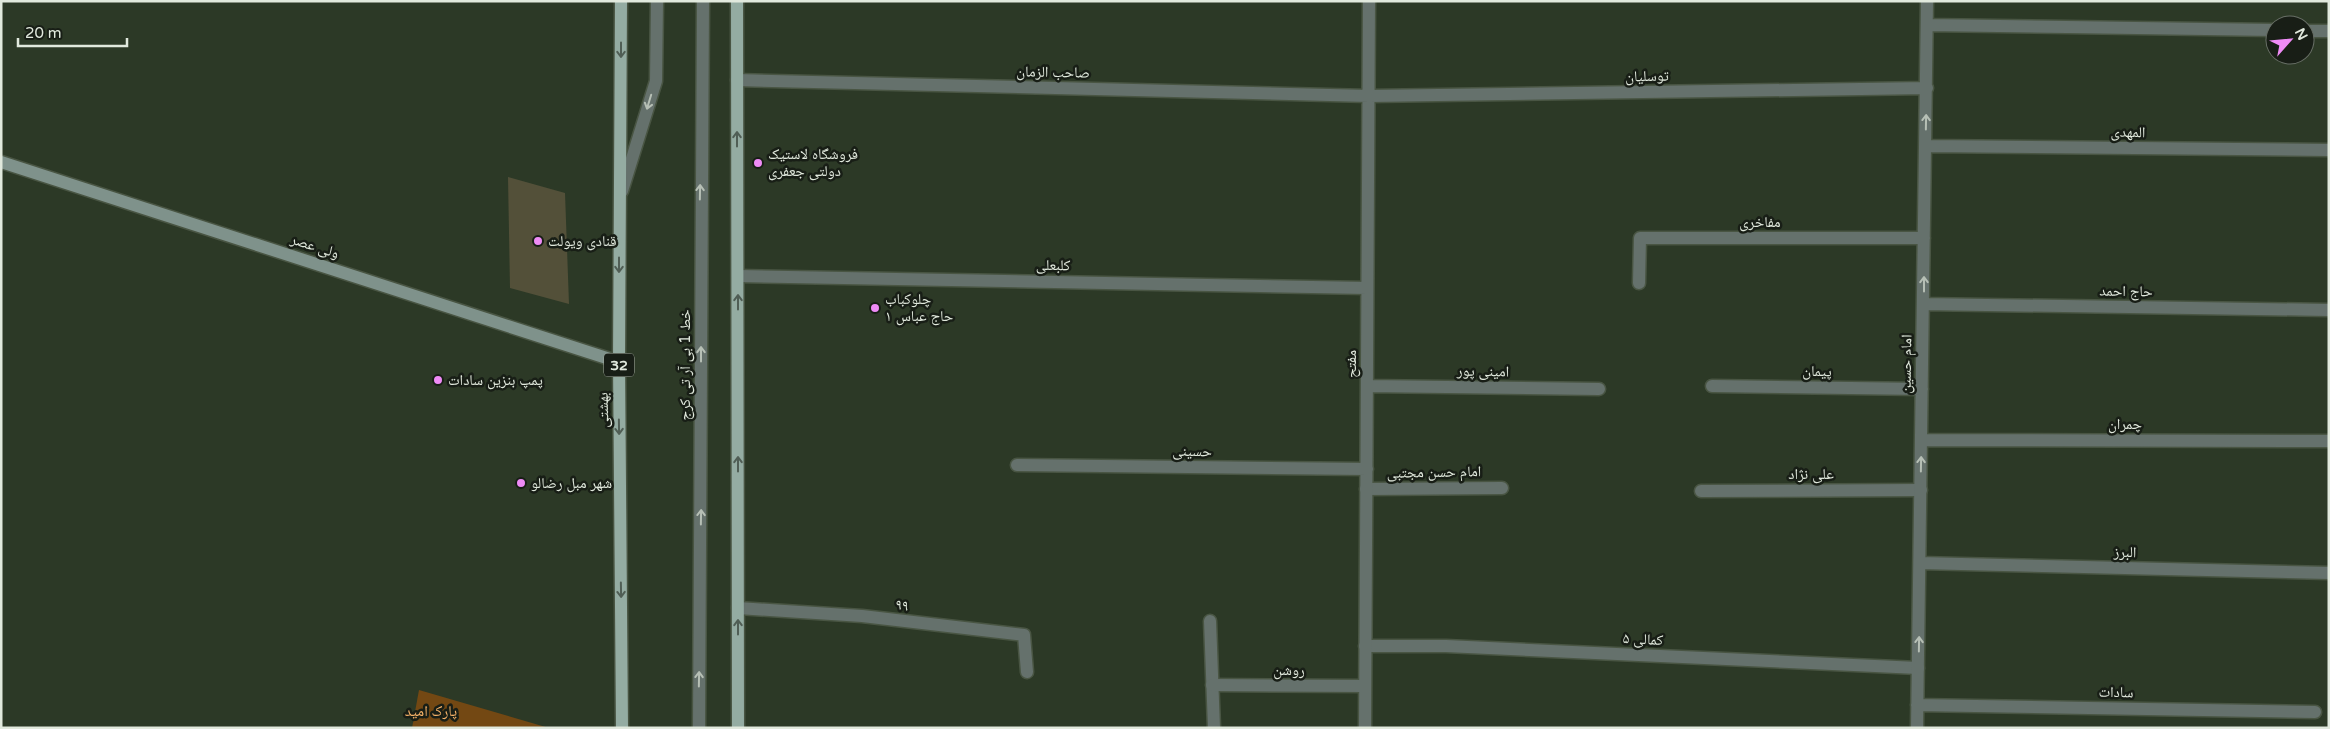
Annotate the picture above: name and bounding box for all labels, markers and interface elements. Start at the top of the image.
scale bar [18,15,126,47]
north arrow [2265,15,2315,65]
text: 20 m [25,24,62,42]
text: N [2291,25,2311,43]
one-way arrow [616,42,626,58]
street label: صاحب الزمان [1016,62,1090,83]
street label: توسلیان [1625,67,1670,86]
one-way arrow [644,93,654,109]
one-way arrow [1921,114,1931,130]
street label: المهدی [2110,123,2146,142]
one-way arrow [732,131,742,148]
place label: فروشگاه لاستیک دولتی جعفری [768,145,858,181]
marker: فروشگاه لاستیک دولتی جعفری [752,157,764,169]
one-way arrow [696,184,705,200]
street label: مفاخری [1739,213,1781,232]
street label: ولی عصر [287,229,341,263]
place label: قنادی ویولت [548,232,616,251]
marker: قنادی ویولت [532,235,544,247]
one-way arrow [614,256,624,273]
street label: کلبعلی [1036,256,1070,275]
one-way arrow [1919,276,1929,292]
street label: حاج احمد [2099,282,2153,301]
place label: چلوکباب حاج عباس ۱ [885,290,954,326]
one-way arrow [733,294,743,310]
marker: چلوکباب حاج عباس ۱ [869,302,881,314]
street label: خط 1 بی آر تی کرج [676,309,695,421]
street label: امام حسین [1896,334,1917,394]
one-way arrow [696,346,706,362]
street label: مفتح [1342,350,1361,378]
road number: 32 [604,354,634,376]
street label: امینی پور [1456,362,1509,381]
street label: پیمان [1802,362,1832,381]
place label: پمپ بنزین سادات [448,371,543,390]
marker: پمپ بنزین سادات [432,374,444,386]
street label: بهشتی [594,392,613,428]
street label: چمران [2108,415,2143,434]
one-way arrow [615,419,624,435]
street label: حسینی [1172,442,1212,461]
one-way arrow [733,456,743,472]
one-way arrow [1916,456,1926,472]
street label: امام حسن مجتبی [1387,462,1481,483]
street label: علی نژاد [1788,465,1834,484]
place label: شهر مبل رضالو [531,474,612,493]
marker: شهر مبل رضالو [515,477,527,489]
one-way arrow [696,509,706,525]
street label: البرز [2112,543,2137,561]
one-way arrow [616,582,626,598]
street label: ۹۹ [894,595,910,615]
one-way arrow [733,619,743,635]
street label: ۵ کمالی [1622,629,1664,650]
one-way arrow [1914,636,1924,652]
street label: روشن [1273,661,1305,680]
one-way arrow [695,671,704,687]
street label: سادات [2098,683,2134,701]
park label: پارک امید [405,702,457,720]

